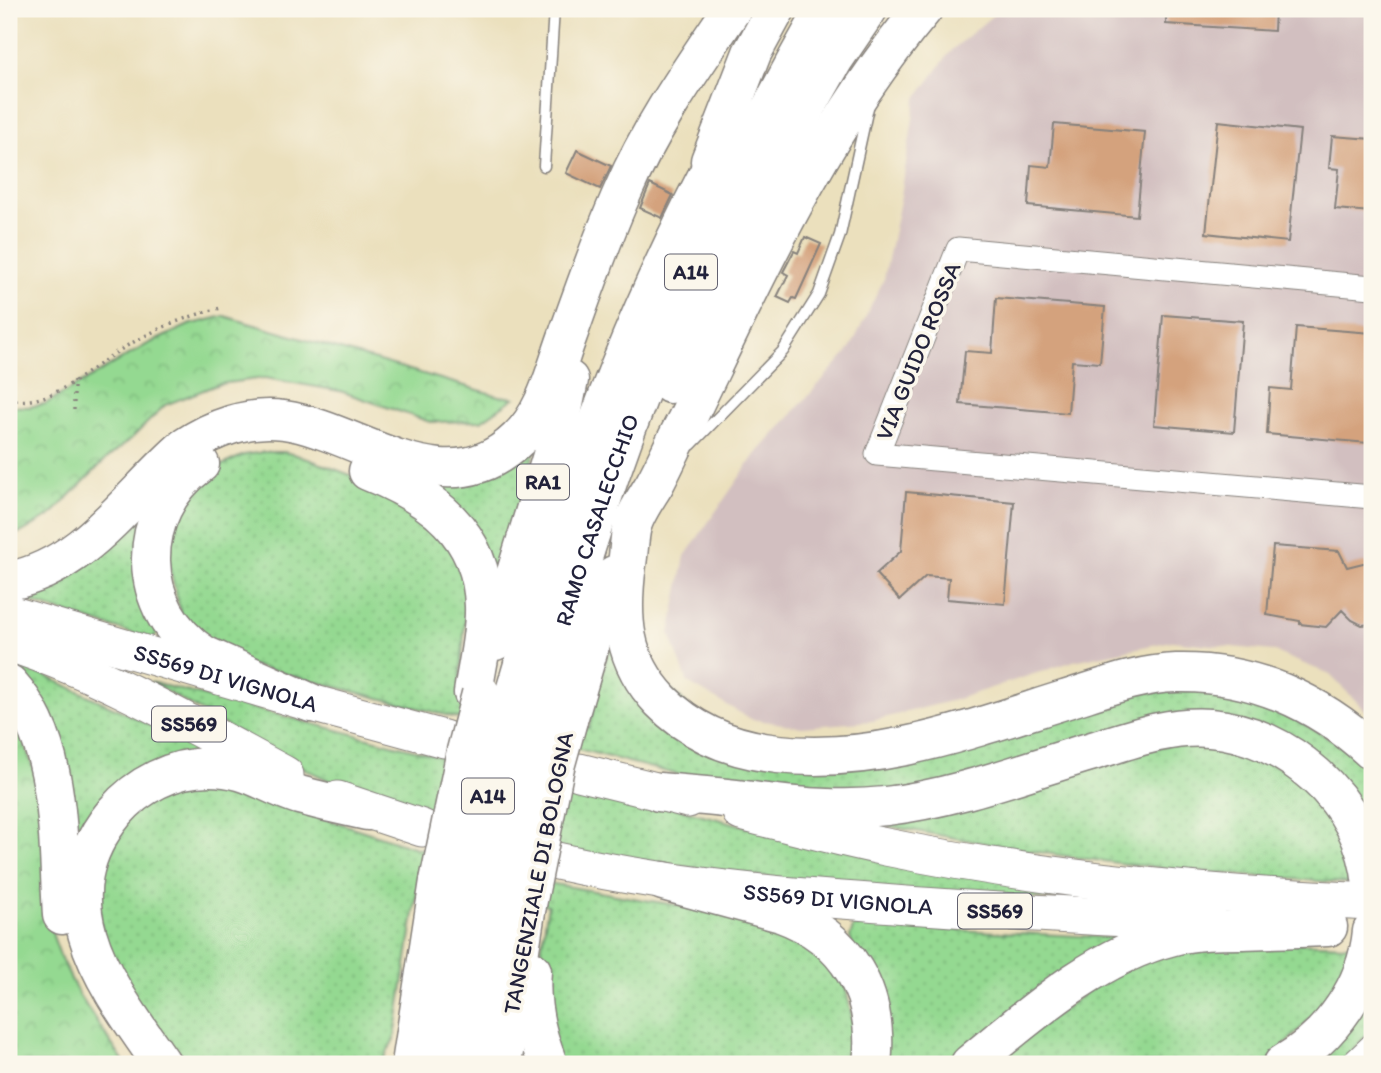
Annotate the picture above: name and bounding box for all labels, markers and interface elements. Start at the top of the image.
road number: A14 [665,254,717,290]
street label: VIA GUIDO ROSSA [869,258,967,444]
street label: RAMO CASALECCHIO [549,410,645,629]
road number: RA1 [517,464,569,500]
street label: SS569 DI VIGNOLA [131,638,321,718]
road number: SS569 [152,706,226,742]
street label: TANGENZIALE DI BOLOGNA [497,729,579,1016]
road number: A14 [462,778,514,814]
street label: SS569 DI VIGNOLA [742,877,934,921]
road number: SS569 [958,894,1032,928]

